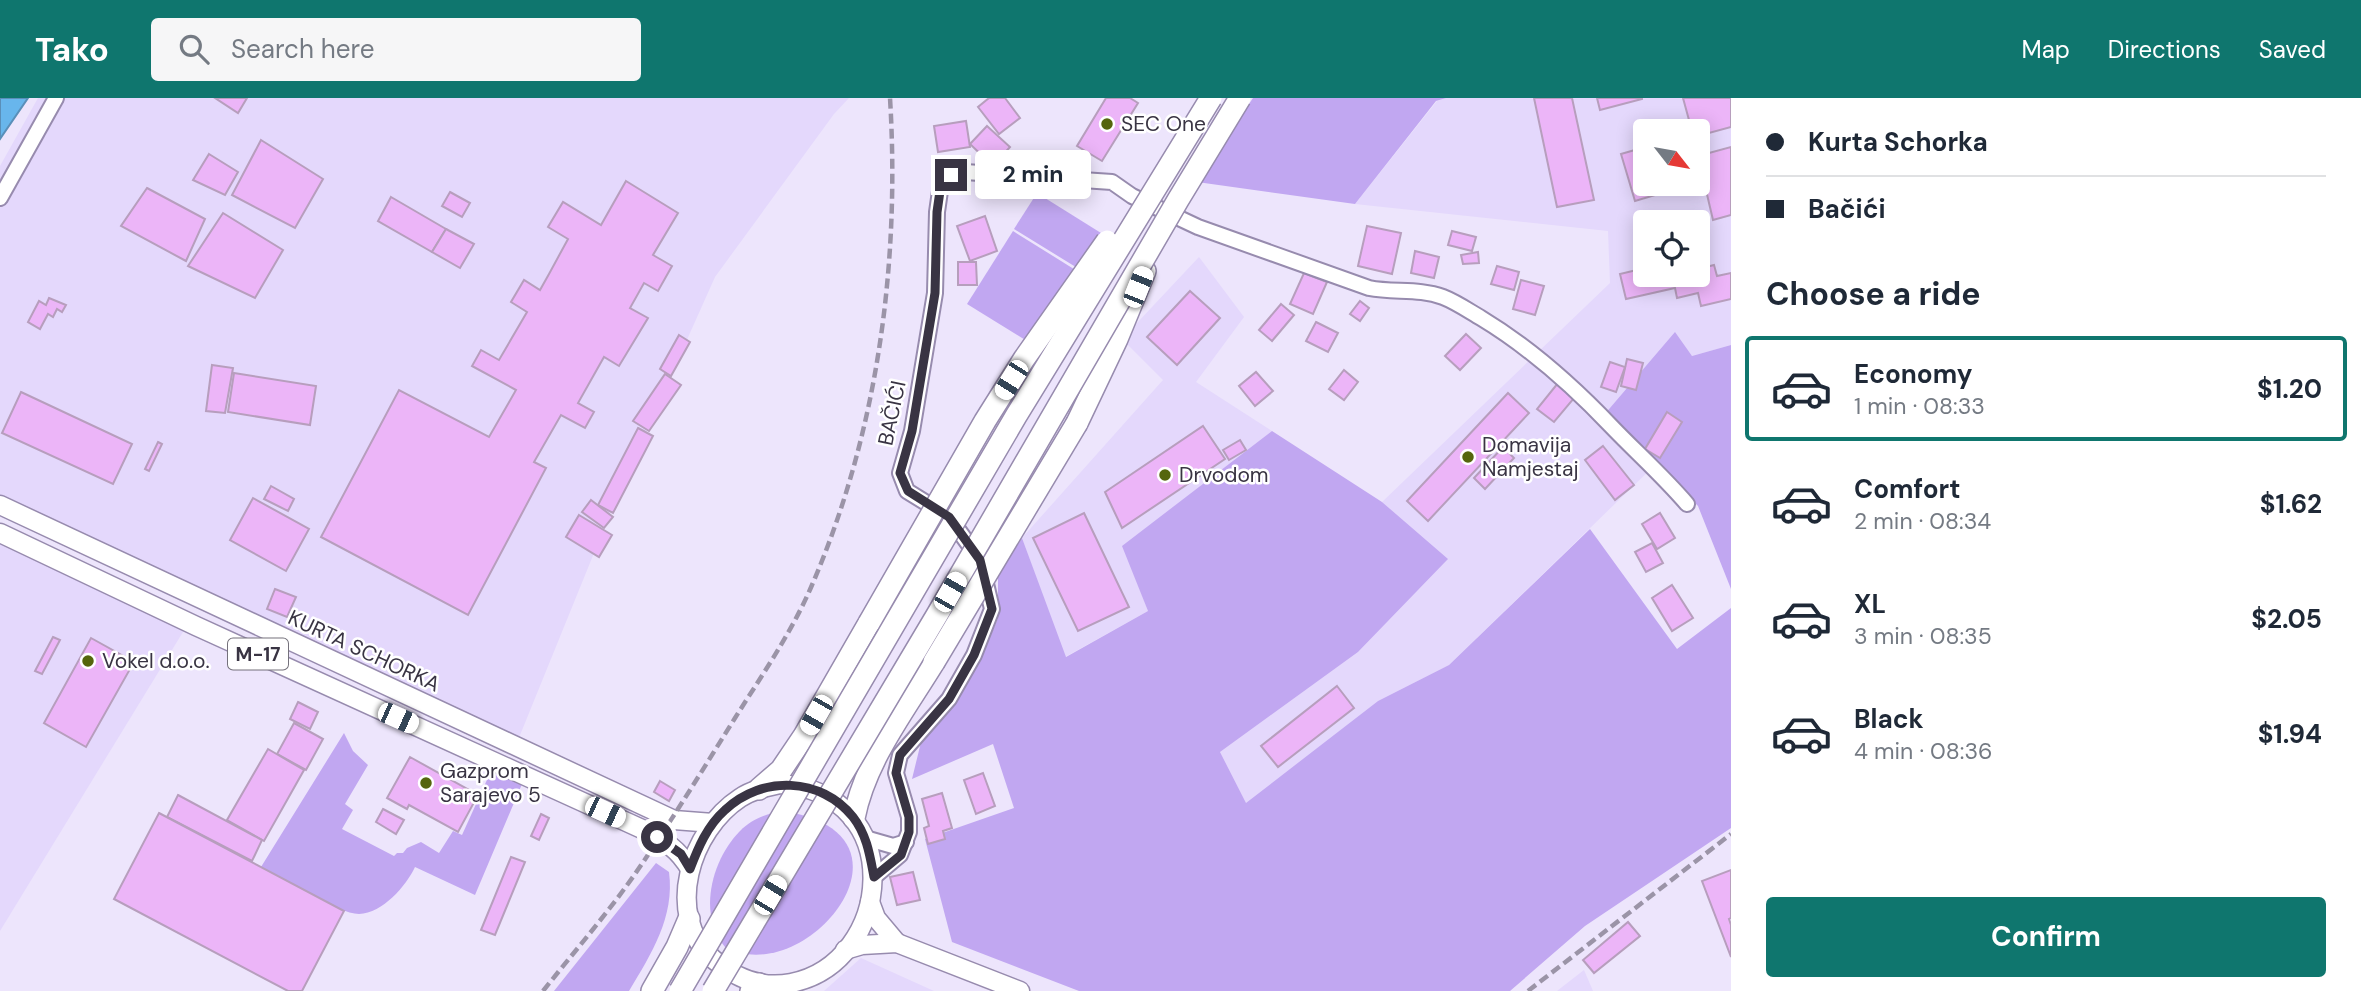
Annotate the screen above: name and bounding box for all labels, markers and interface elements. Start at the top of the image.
search box [151,18,641,81]
text: Tako [35,28,109,71]
icon: search [175,30,213,68]
text: Search here [231,32,374,66]
text: Map [2022,34,2070,65]
text: Directions [2108,34,2221,65]
text: Saved [2259,34,2326,65]
place label: SEC One [1121,110,1206,138]
marker: SEC One [1099,116,1115,132]
north arrow [1633,119,1710,196]
map controls [1633,119,1710,287]
text: Kurta Schorka [1808,125,1988,159]
callout: 2 min [976,150,1091,200]
route end [935,159,967,191]
text: 2 min [1003,159,1063,189]
text: Bačići [1808,192,1886,226]
button: locate [1633,210,1710,287]
car [1121,264,1156,310]
text: Choose a ride [1766,273,1981,315]
car [991,357,1032,403]
icon: car [1770,357,1833,420]
text: Economy [1854,357,1972,391]
text: $1.20 [2257,372,2322,406]
street label: BAČIĆI [872,378,912,448]
text: 1 min · 08:33 [1854,391,1985,421]
place label: Domavija Namjestaj [1482,431,1579,483]
marker: Domavija Namjestaj [1460,449,1476,465]
place label: Drvodom [1179,461,1269,489]
marker: Drvodom [1157,467,1173,483]
icon: car [1770,472,1833,535]
text: Comfort [1854,472,1960,506]
text: $1.62 [2260,487,2322,521]
text: 2 min · 08:34 [1854,506,1991,536]
car [931,569,970,615]
icon: car [1770,587,1833,650]
text: XL [1854,587,1886,621]
text: $2.05 [2251,602,2322,636]
street label: KURTA SCHORKA [283,604,445,698]
text: 3 min · 08:35 [1854,621,1992,651]
road number: M-17 [228,638,288,670]
place label: Vokel d.o.o. [102,647,210,675]
marker: Vokel d.o.o. [80,653,96,669]
car [797,692,836,738]
car [375,700,422,736]
icon: car [1770,702,1833,765]
text: Black [1854,702,1924,736]
text: $1.94 [2258,717,2322,751]
text: 4 min · 08:36 [1854,736,1992,766]
place label: Gazprom Sarajevo 5 [440,757,541,809]
marker: Gazprom Sarajevo 5 [418,775,434,791]
car [582,794,629,830]
route start [641,821,673,853]
car [751,872,790,918]
button: Confirm [1766,897,2326,977]

